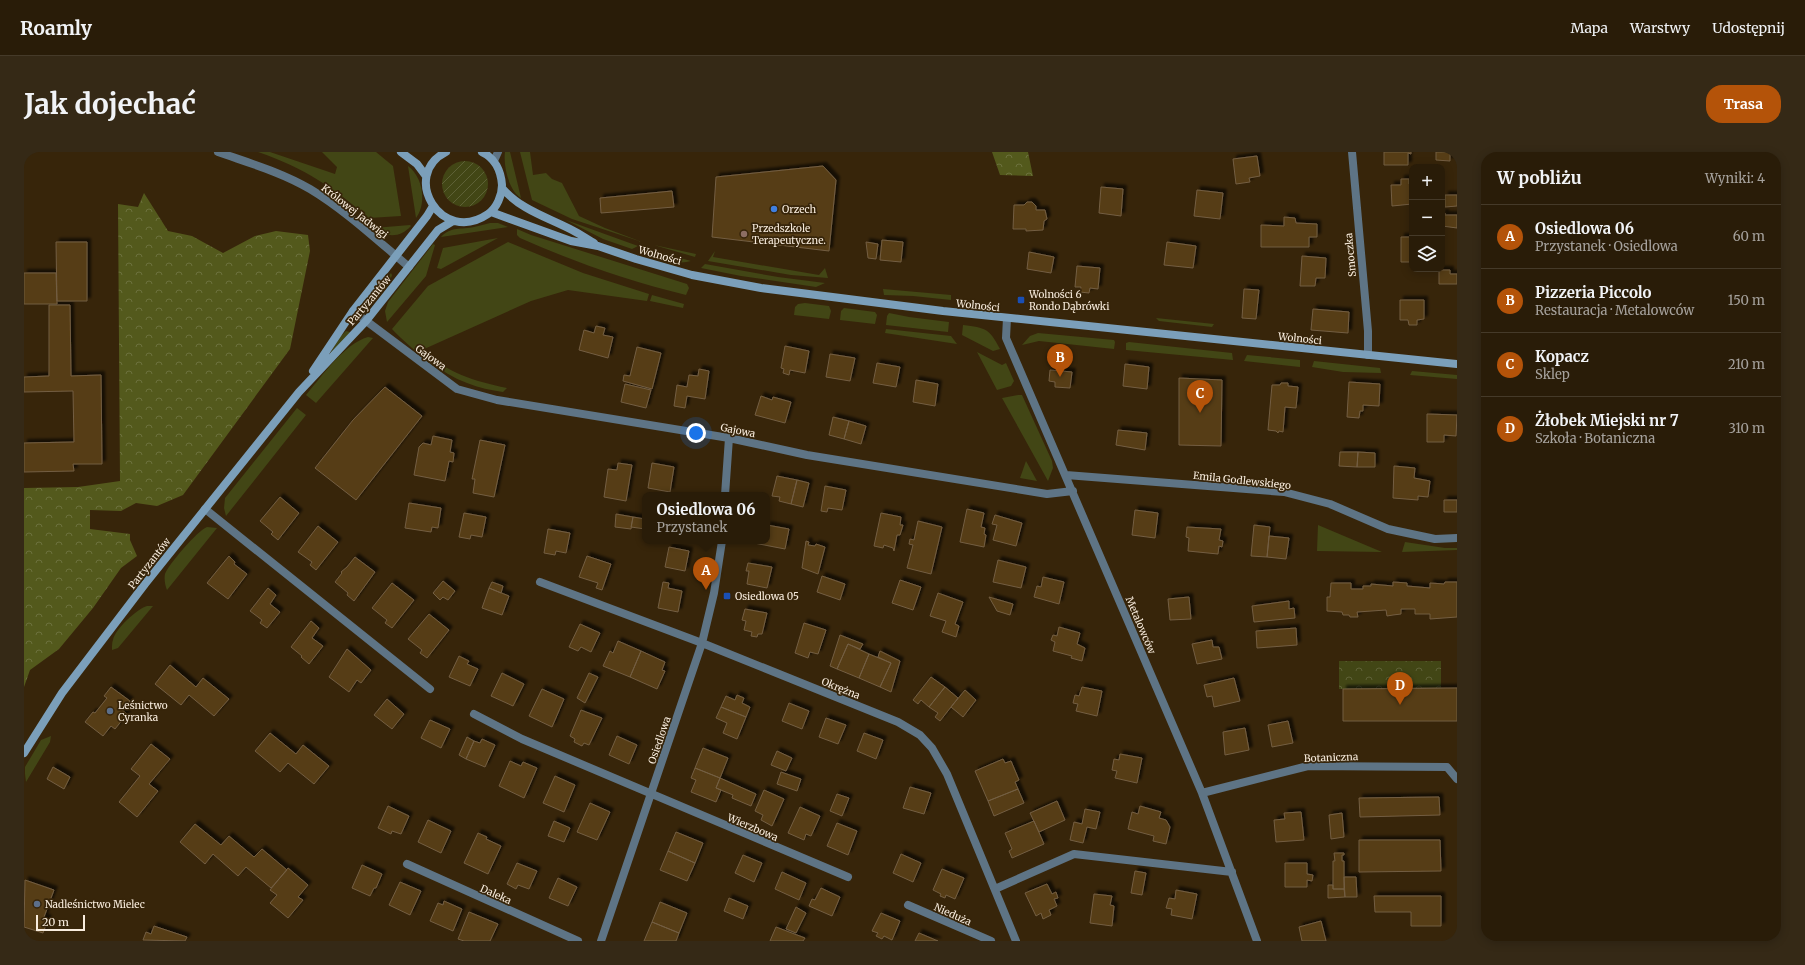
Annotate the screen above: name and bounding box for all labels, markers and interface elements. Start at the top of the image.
text: Roamly [20,16,92,40]
text: Mapa [1571,19,1608,37]
text: Warstwy [1630,19,1690,37]
text: Udostępnij [1712,19,1785,37]
button: Trasa [1706,85,1781,123]
text: Jak dojechać [24,86,196,122]
map controls [1409,164,1445,272]
button: + [1409,164,1445,200]
text: W pobliżu [1497,167,1582,189]
text: Wyniki: 4 [1705,170,1765,187]
street label: Królowej Jadwigi [319,181,391,241]
button: − [1409,200,1445,236]
place label: Orzech [782,203,816,216]
marker: Orzech [769,204,779,214]
text: Osiedlowa 06 [1535,219,1634,238]
place label: Przedszkole Terapeutyczne. [752,222,826,247]
text: A [1505,228,1515,245]
text: 60 m [1733,228,1765,245]
marker: Przedszkole Terapeutyczne. [739,229,749,239]
street label: Smoczka [1342,232,1359,277]
button: layers [1409,236,1445,272]
text: Przystanek · Osiedlowa [1535,238,1678,255]
street label: Wolności [636,243,683,268]
street label: Partyzantów [345,272,394,328]
text: Pizzeria Piccolo [1535,283,1652,302]
place label: Wolności 6 Rondo Dąbrówki [1028,288,1109,313]
text: B [1505,292,1515,309]
text: 150 m [1728,292,1765,309]
marker: Wolności 6 Rondo Dąbrówki [1016,295,1026,305]
street label: Wolności [954,297,1001,314]
text: Restauracja · Metalowców [1535,302,1694,319]
street label: Wolności [1276,330,1323,347]
street label: Gajowa [413,342,449,373]
pin: B [1047,344,1073,377]
text: Kopacz [1535,347,1589,366]
text: C [1506,356,1514,373]
text: 210 m [1728,356,1765,373]
text: Sklep [1535,366,1570,383]
pin: C [1187,380,1213,413]
text: Żłobek Miejski nr 7 [1535,411,1679,430]
text: D [1505,420,1515,437]
text: 310 m [1728,420,1765,437]
street label: Gajowa [719,421,757,440]
your location [686,423,706,443]
text: Szkoła · Botaniczna [1535,430,1655,447]
street label: Emila Godlewskiego [1192,469,1292,492]
popup [642,492,770,544]
text: Osiedlowa 06 [657,500,755,519]
text: Przystanek [657,519,727,536]
street label: Partyzantów [125,535,174,591]
pin: A [693,557,719,590]
place label: Osiedlowa 05 [735,590,799,603]
marker: Osiedlowa 05 [722,591,732,601]
street label: Metalowców [1123,595,1159,656]
pin: D [1387,672,1413,705]
street label: Okrężna [820,675,863,702]
place label: Leśnictwo Cyranka [118,699,168,724]
marker: Leśnictwo Cyranka [105,706,115,716]
street label: Osiedlowa [645,714,674,766]
street label: Botaniczna [1304,750,1359,765]
street label: Wierzbowa [724,811,781,844]
street label: Daleka [478,882,514,907]
place label: Nadleśnictwo Mielec [45,898,145,911]
marker: Nadleśnictwo Mielec [32,899,42,909]
street label: Nieduża [932,900,974,929]
scale bar [36,913,85,932]
text: 20 m [42,915,69,929]

